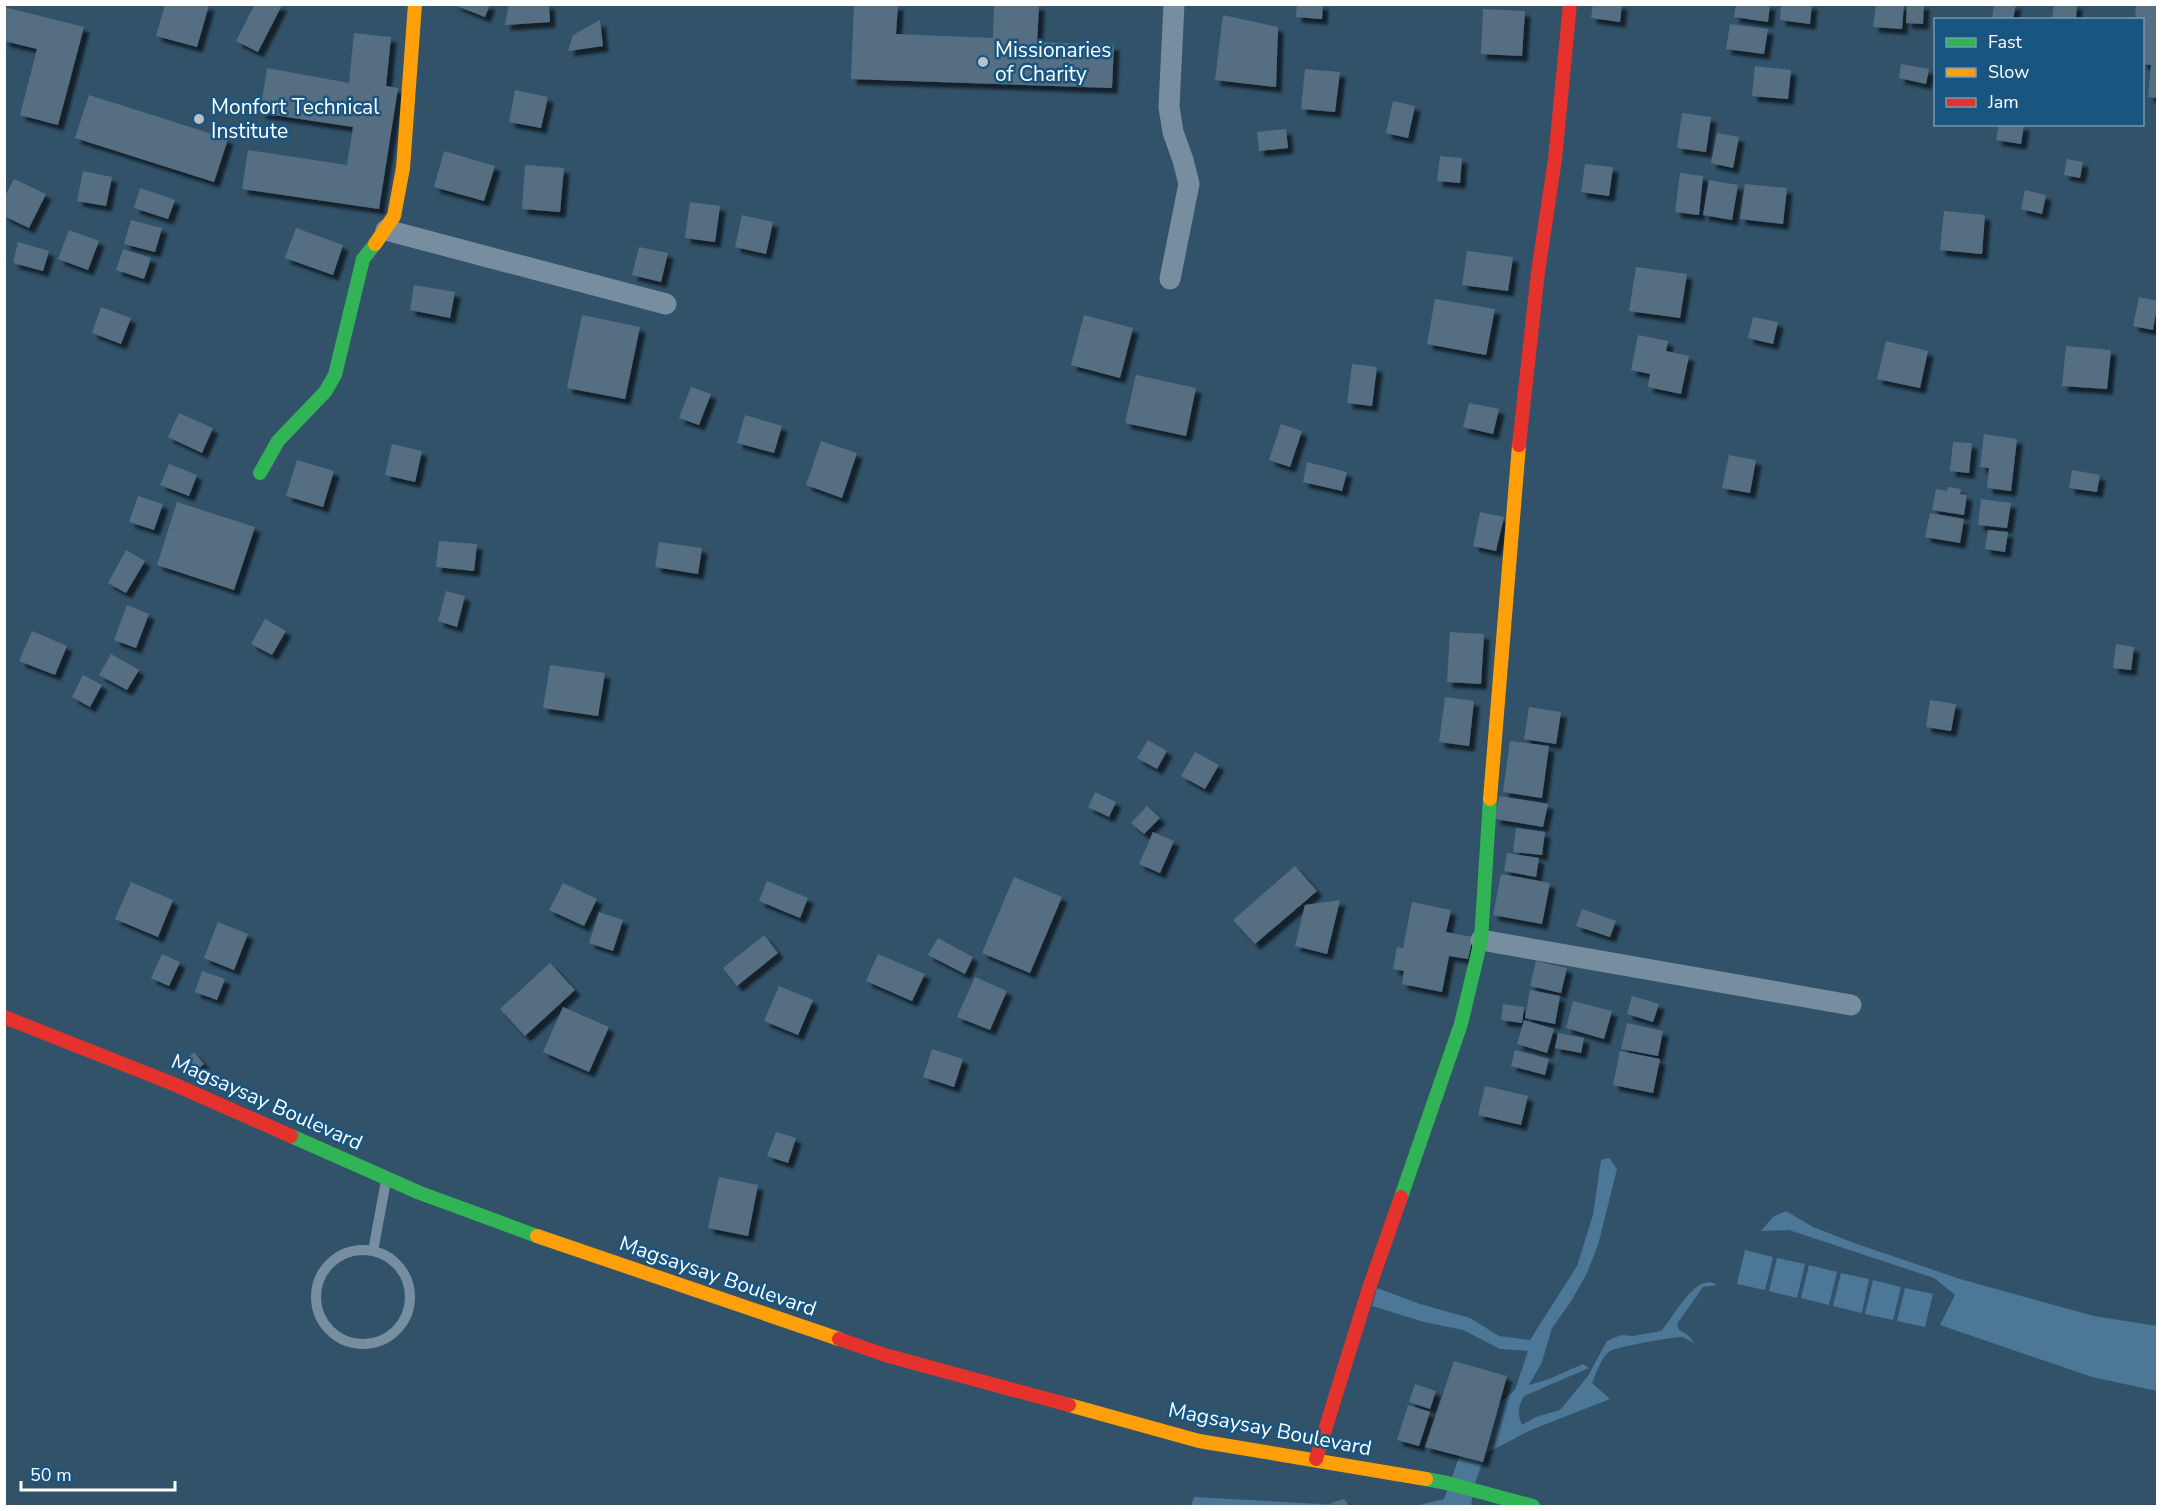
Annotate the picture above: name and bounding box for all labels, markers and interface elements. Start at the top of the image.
legend [1934,18,2144,126]
text: Fast [1988,30,2023,54]
place label: Missionaries of Charity [995,36,1111,88]
marker: Missionaries of Charity [976,55,990,69]
text: Slow [1988,60,2029,84]
text: Jam [1987,90,2019,114]
place label: Monfort Technical Institute [211,93,380,145]
marker: Monfort Technical Institute [192,112,206,126]
street label: Magsaysay Boulevard [167,1047,367,1157]
street label: Magsaysay Boulevard [616,1229,820,1323]
street label: Magsaysay Boulevard [1166,1396,1374,1462]
scale bar [21,1454,176,1492]
text: 50 m [30,1463,72,1487]

